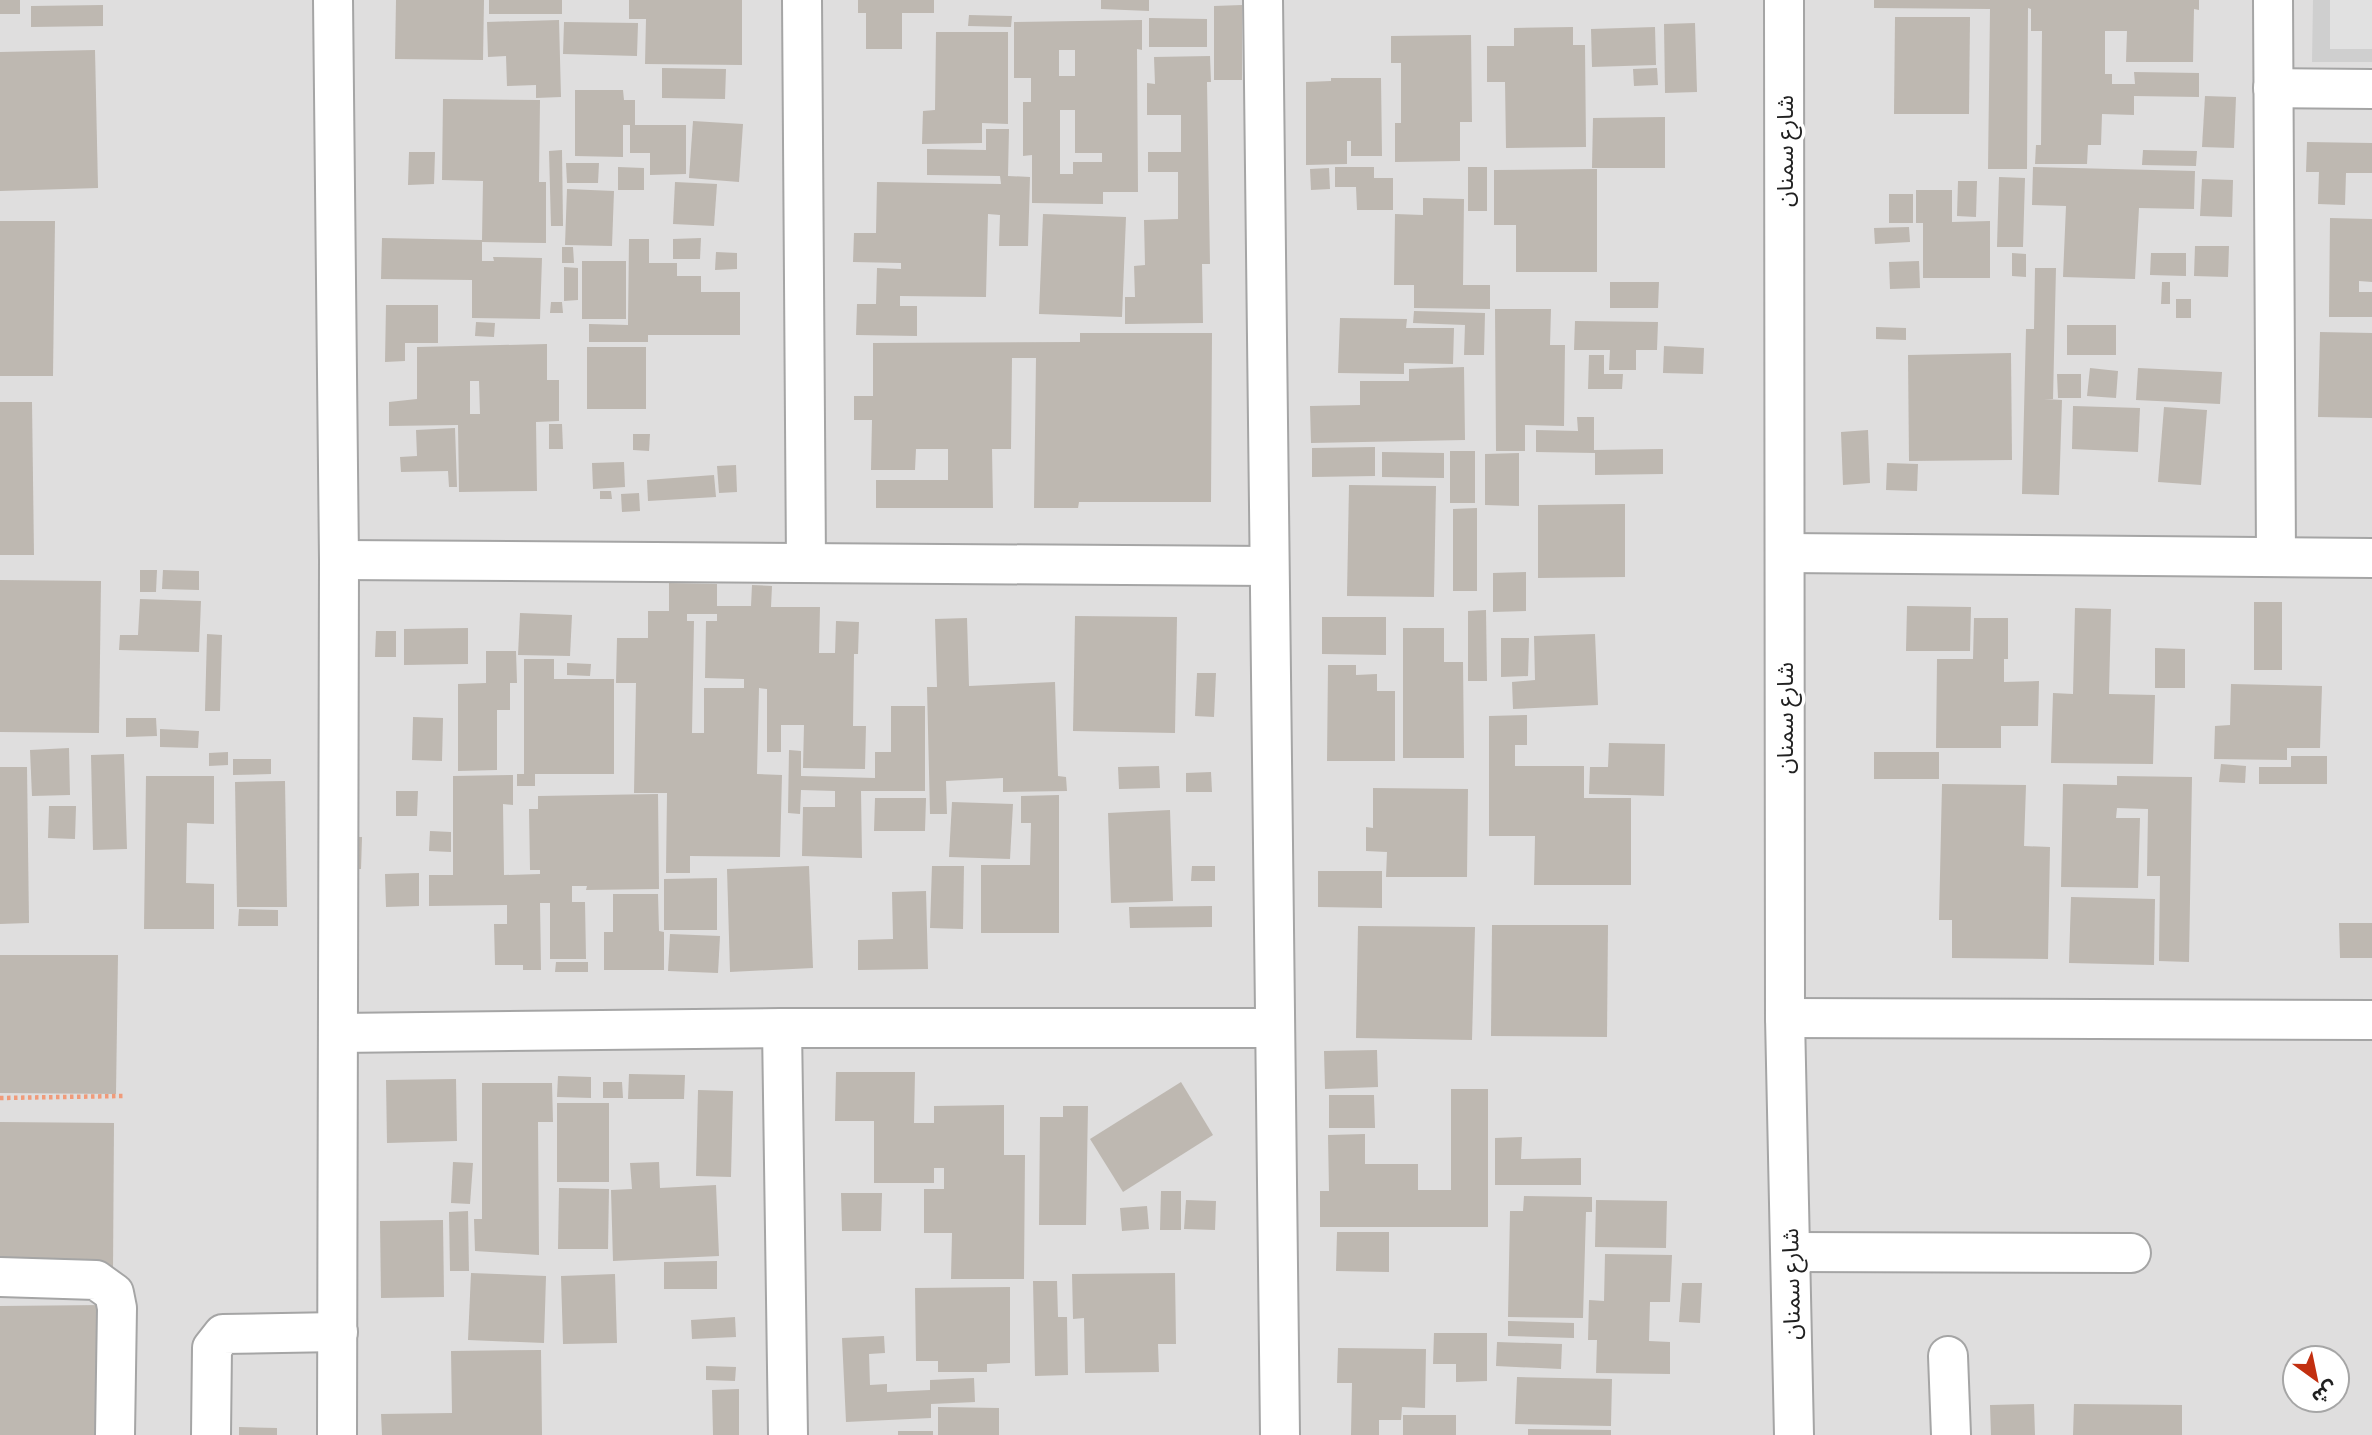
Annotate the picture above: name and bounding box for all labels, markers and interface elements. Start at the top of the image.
street label: شارع سمنان [1769,95,1802,207]
street label: شارع سمنان [1769,662,1802,774]
street label: شارع سمنان [1774,1228,1809,1340]
north arrow [2281,1344,2351,1414]
text: ش [2308,1376,2343,1410]

